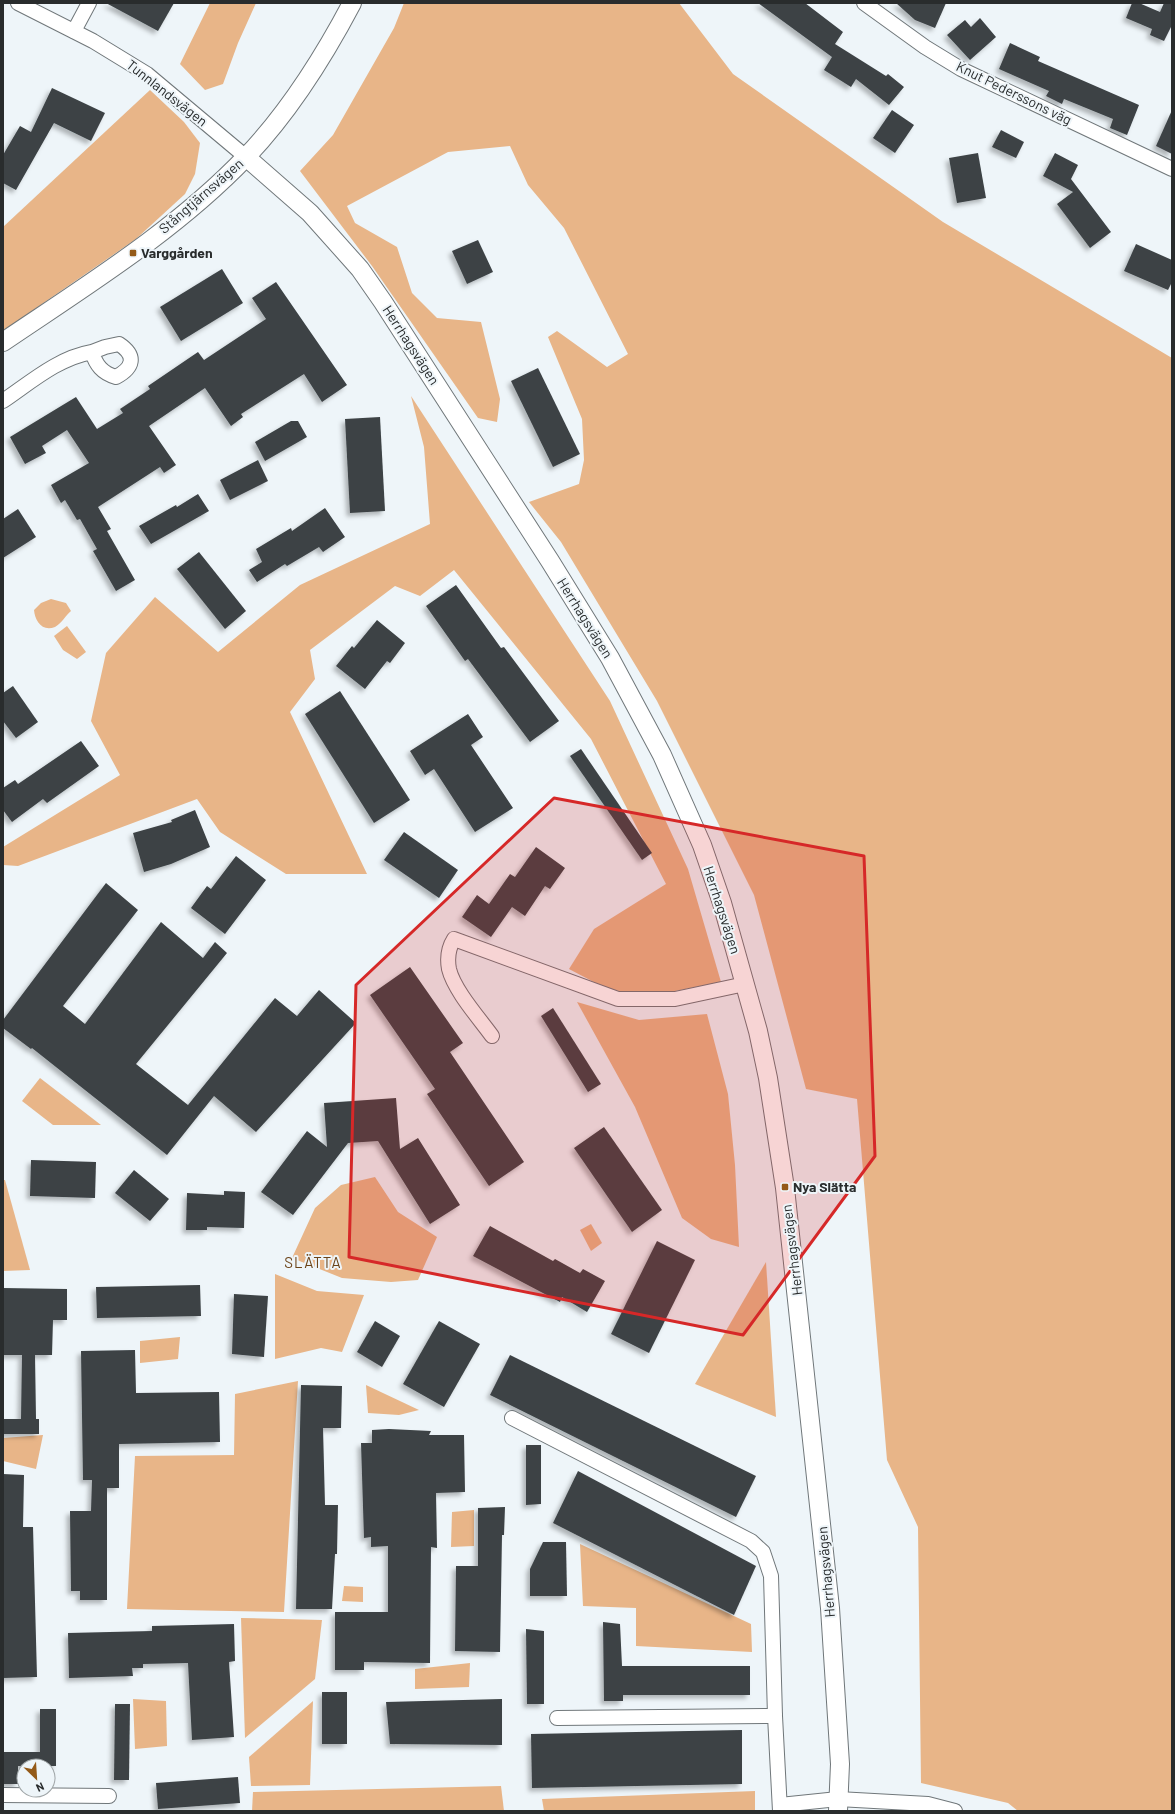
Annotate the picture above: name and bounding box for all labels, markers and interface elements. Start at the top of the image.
street label: Tunnlandsvägen [124,56,211,129]
street label: Knut Pederssons väg [954,57,1075,128]
street label: Stångtjärnsvägen [155,154,246,237]
place label: Varggården [141,244,213,261]
marker: Varggården [128,248,138,258]
street label: Herrhagsvägen [379,302,443,388]
street label: Herrhagsvägen [554,574,617,661]
street label: Herrhagsvägen [700,864,745,956]
place label: Nya Slätta [793,1178,856,1195]
marker: Nya Slätta [780,1182,790,1192]
street label: Herrhagsvägen [778,1204,806,1296]
district label: SLÄTTA [284,1253,342,1271]
street label: Herrhagsvägen [813,1526,838,1618]
north arrow [16,1758,56,1798]
text: N [34,1780,47,1795]

